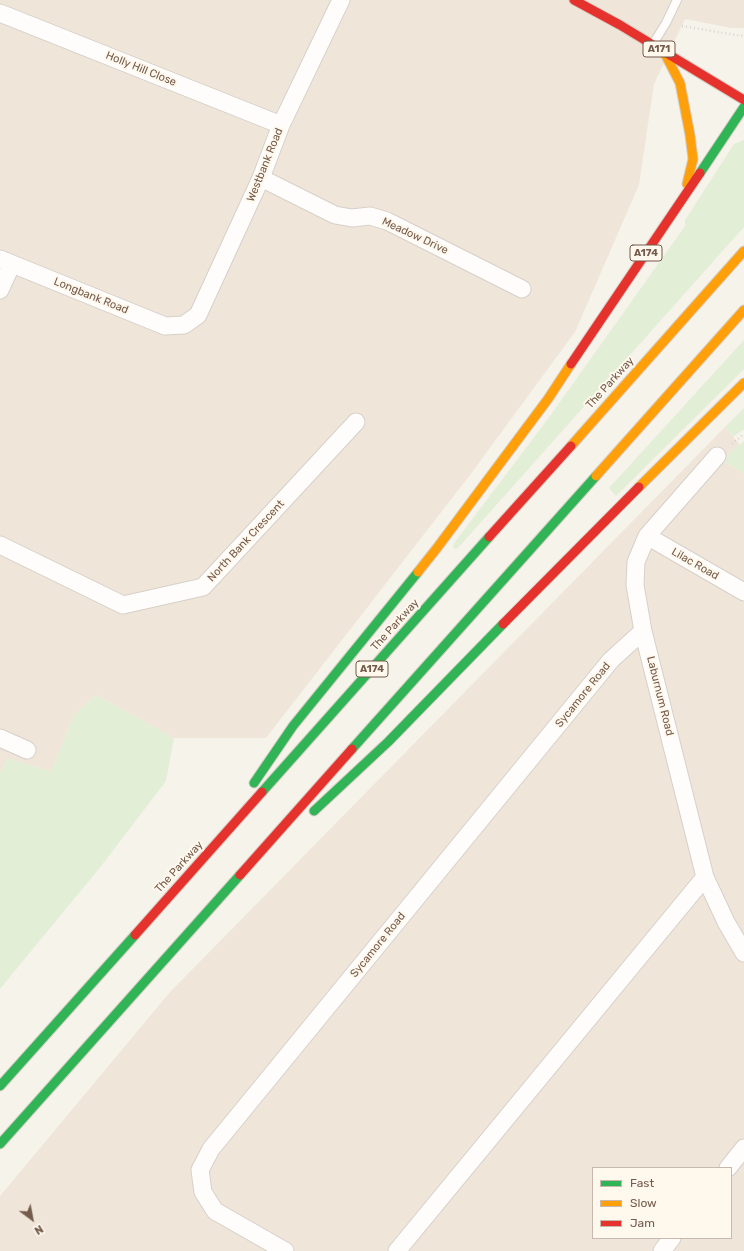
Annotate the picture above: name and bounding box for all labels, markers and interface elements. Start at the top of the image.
road number: A171 [643,41,675,57]
street label: Holly Hill Close [104,49,178,89]
street label: Westbank Road [244,126,286,204]
street label: Meadow Drive [380,215,450,257]
road number: A174 [630,245,662,261]
street label: Longbank Road [52,275,130,317]
street label: The Parkway [583,354,637,412]
street label: North Bank Crescent [205,498,287,584]
street label: Lilac Road [669,545,721,583]
street label: The Parkway [368,596,422,654]
street label: Laburnum Road [644,655,676,737]
street label: Sycamore Road [553,660,613,730]
road number: A174 [356,661,388,677]
street label: The Parkway [152,838,206,896]
street label: Sycamore Road [348,910,408,980]
legend [592,1167,732,1239]
text: Fast [630,1176,654,1190]
text: Slow [630,1196,657,1210]
north arrow [12,1199,52,1239]
text: Jam [630,1216,655,1230]
text: N [32,1222,45,1237]

